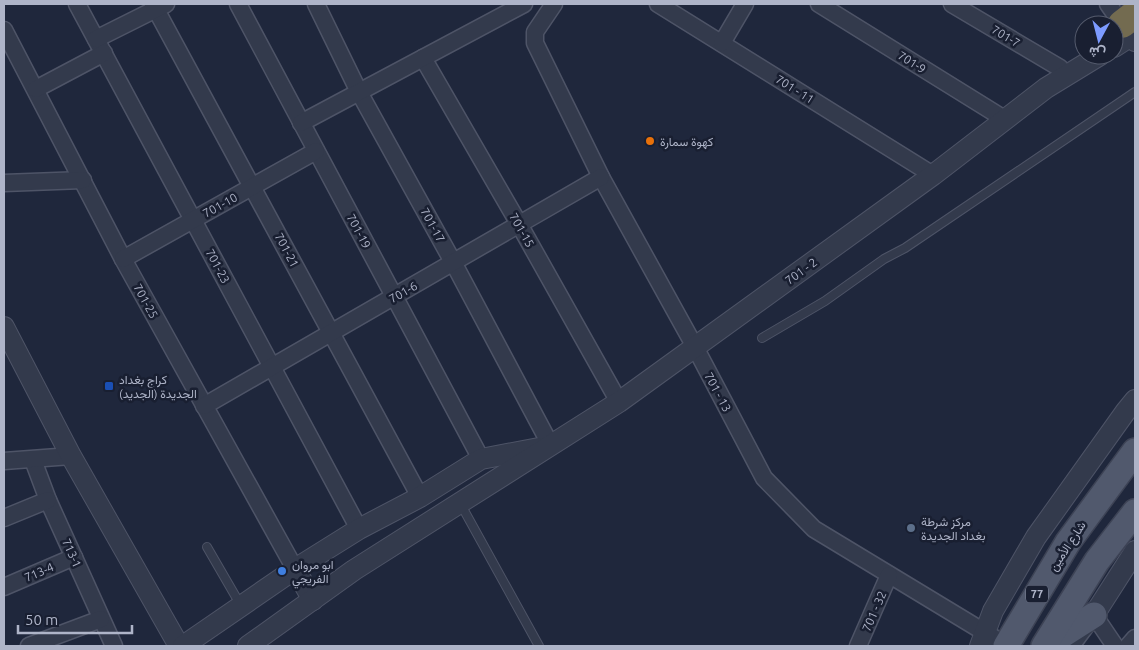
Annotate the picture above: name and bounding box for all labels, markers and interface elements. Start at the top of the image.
north arrow [1074,15,1124,65]
street label: 701-7 [990,23,1022,49]
text: ش [1088,43,1107,62]
street label: 701-9 [896,48,928,76]
street label: 701 - 11 [773,72,817,106]
marker: كهوة سمارة [644,135,656,147]
place label: كهوة سمارة [660,135,713,150]
street label: 701-10 [201,190,240,220]
street label: 701-17 [418,206,448,244]
street label: 701-19 [345,211,373,251]
street label: 701-15 [507,211,537,249]
street label: 701-21 [273,230,301,270]
street label: 701-23 [204,246,232,286]
street label: 701 - 2 [783,255,819,287]
street label: 701-6 [387,279,420,305]
street label: 701-25 [131,282,161,320]
street label: 701 - 13 [702,370,734,414]
place label: كراج بغداد الجديدة (الجديد) [119,373,197,401]
marker: كراج بغداد الجديدة (الجديد) [103,380,115,392]
place label: مركز شرطة بغداد الجديدة [921,515,986,543]
street label: شارع الأمين [1046,519,1090,575]
marker: مركز شرطة بغداد الجديدة [905,522,917,534]
street label: 713-1 [60,536,84,570]
place label: ابو مروان الفريجي [292,558,334,589]
street label: 713-4 [22,560,56,584]
marker: ابو مروان الفريجي [276,565,288,577]
road number: 77 [1026,586,1048,602]
street label: 701 - 32 [859,589,889,633]
scale bar [18,602,131,634]
text: 50 m [25,611,58,628]

